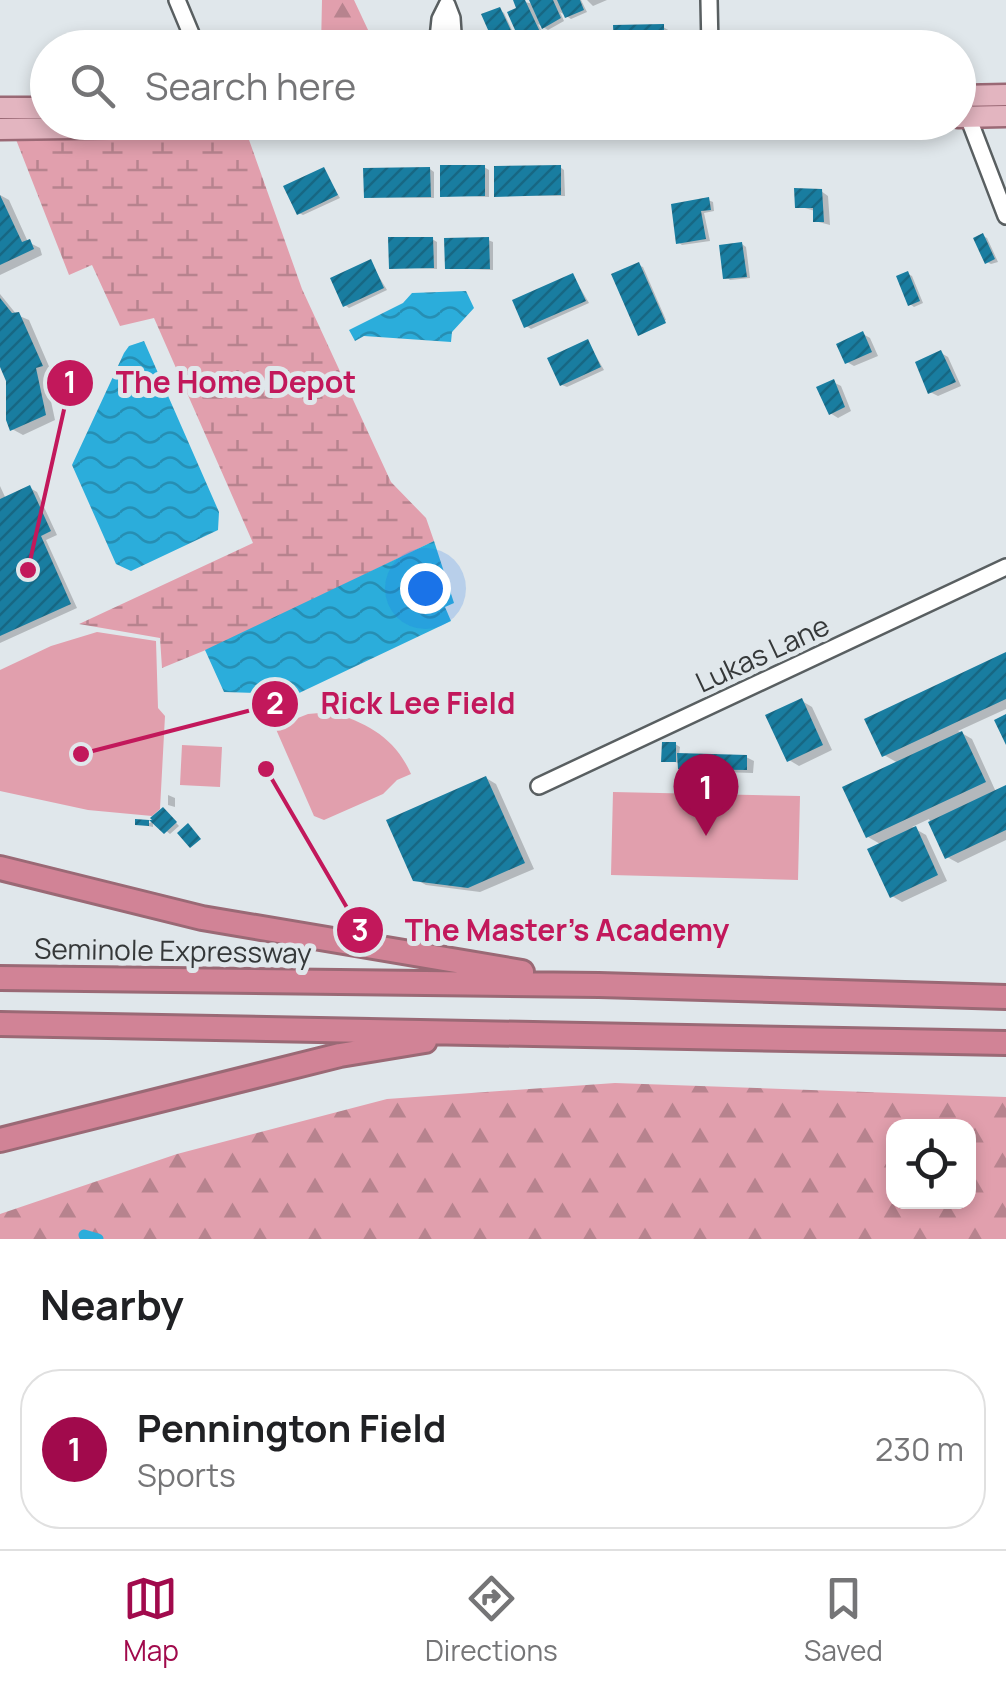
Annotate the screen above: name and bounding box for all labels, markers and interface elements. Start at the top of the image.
search box [30,30,976,140]
icon: search [65,58,120,113]
text: Search here [145,59,356,111]
callout: The Home Depot [45,353,376,413]
text: 1 [63,361,77,402]
text: The Home Depot [116,361,356,402]
your location [400,563,451,614]
street label: Lukas Lane [689,605,835,701]
callout: Rick Lee Field [250,674,535,734]
text: 2 [266,682,284,723]
text: Rick Lee Field [321,682,515,723]
pin: 1 [674,754,738,836]
callout: The Master's Academy [335,900,749,960]
text: 3 [351,909,369,950]
text: The Master's Academy [405,909,729,950]
street label: Seminole Expressway [34,929,312,971]
map controls [886,1119,976,1209]
button: locate [886,1119,976,1209]
text: Nearby [40,1275,184,1333]
text: Pennington Field [137,1401,446,1453]
text: 1 [67,1427,82,1471]
text: 230 m [875,1427,964,1471]
text: Sports [137,1453,236,1497]
tab: Map [123,1571,179,1669]
tab: Directions [425,1571,558,1669]
tab: Saved [804,1571,883,1669]

